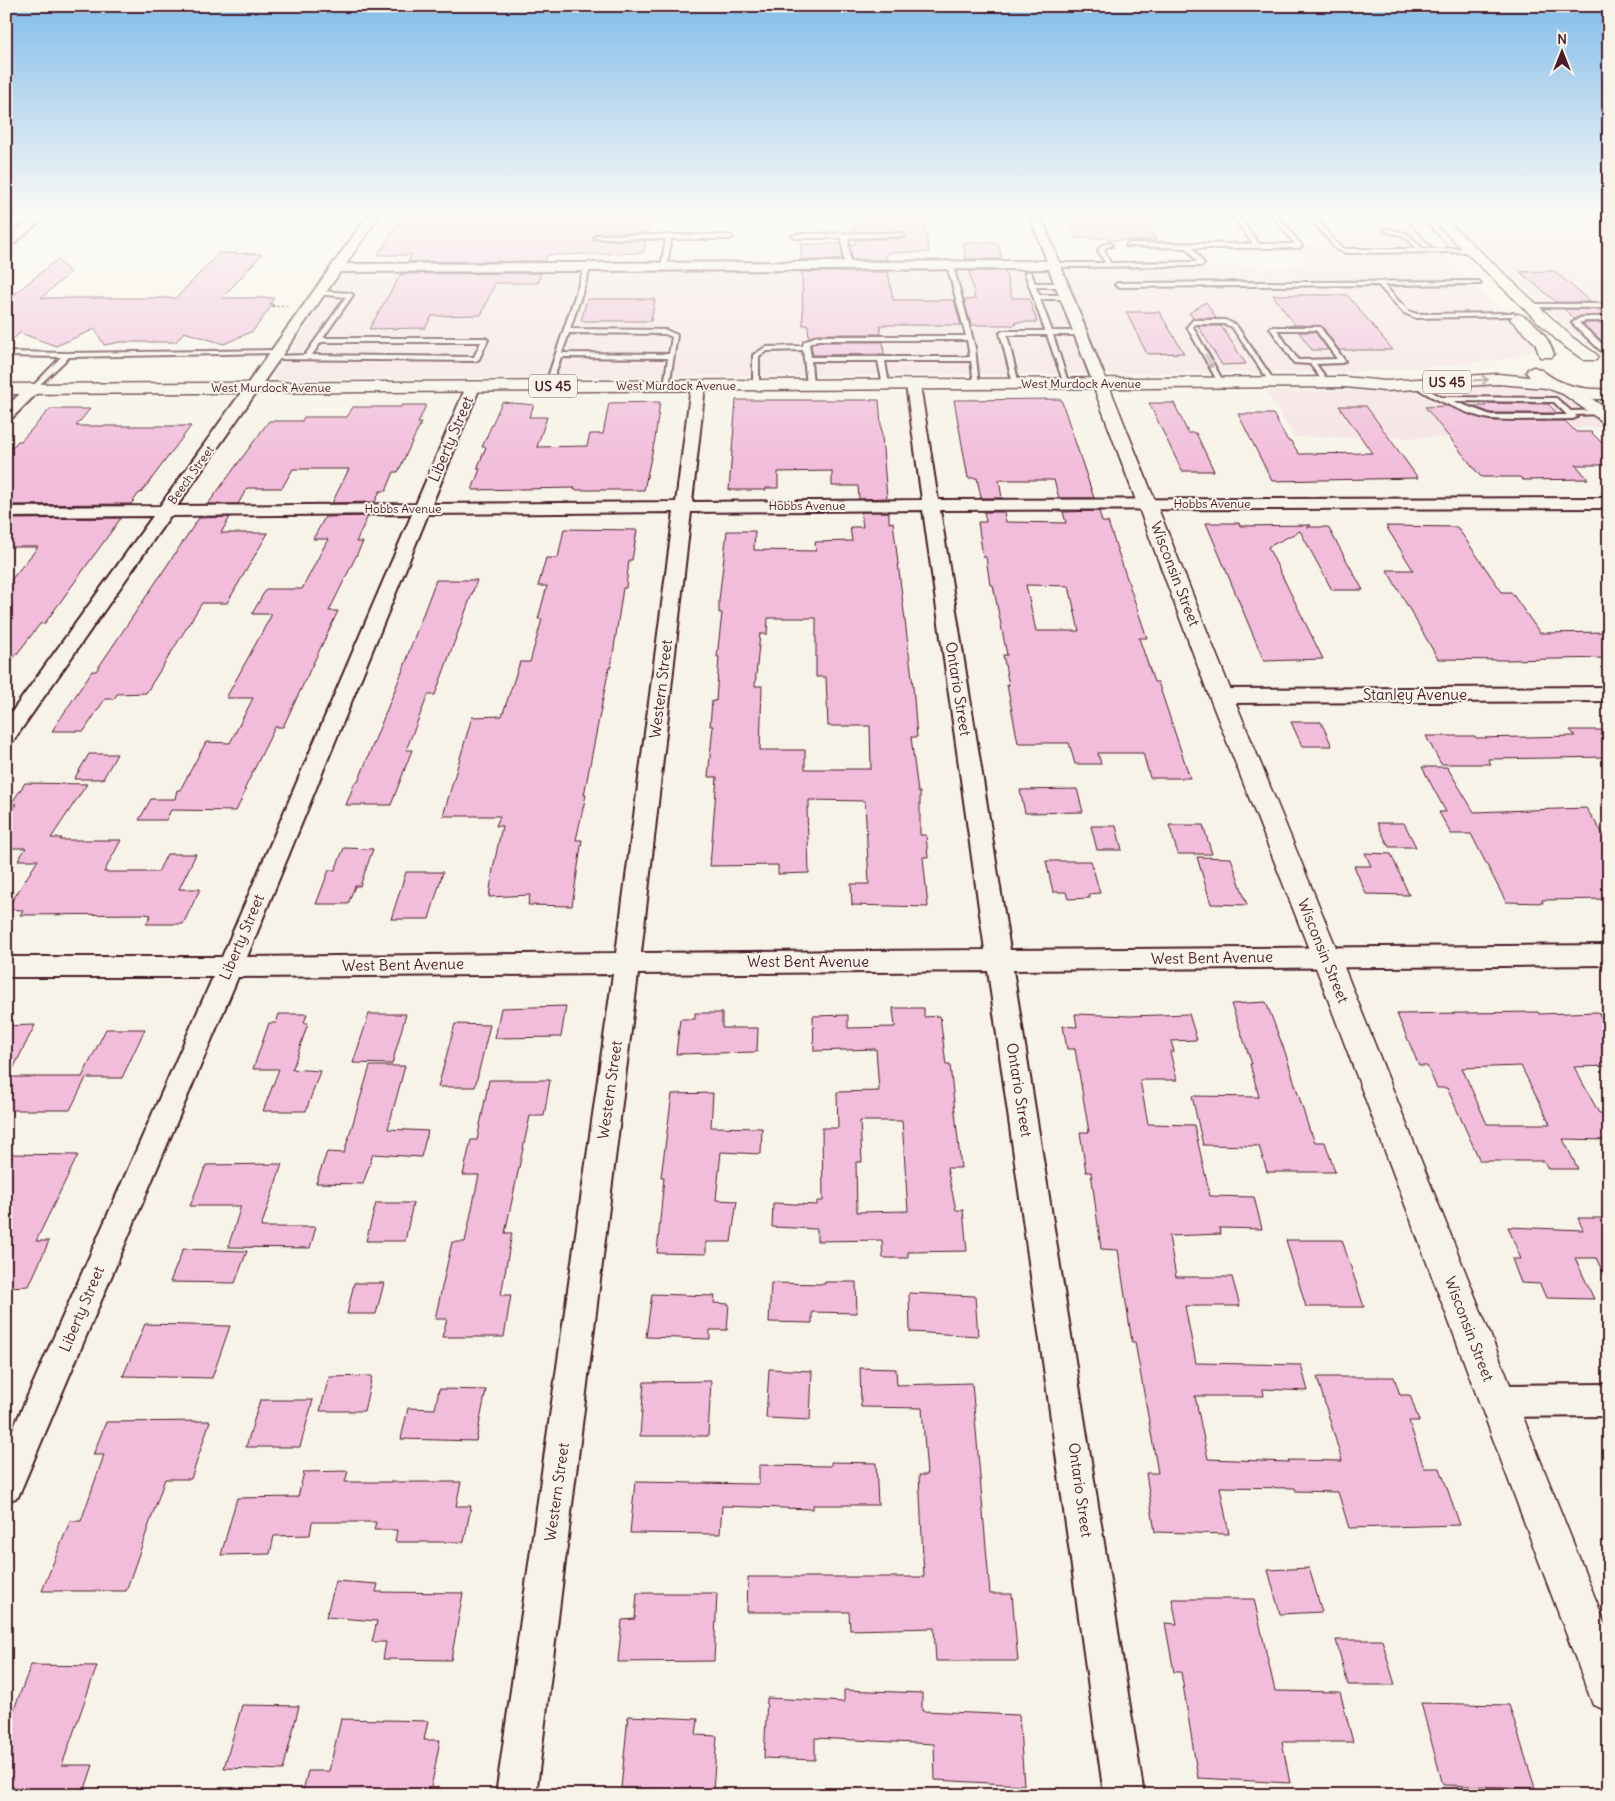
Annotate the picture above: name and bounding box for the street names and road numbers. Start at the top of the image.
road number: US 45 [1423,371,1471,394]
road number: US 45 [529,374,577,398]
street label: West Murdock Avenue [1021,376,1141,391]
street label: West Murdock Avenue [616,378,736,393]
street label: West Murdock Avenue [211,380,331,395]
street label: Liberty Street [424,393,477,484]
street label: Beech Street [164,443,217,507]
street label: Hobbs Avenue [1173,496,1251,511]
street label: Hobbs Avenue [768,498,846,513]
street label: Hobbs Avenue [364,501,442,516]
street label: Wisconsin Street [1147,519,1204,629]
street label: Western Street [645,638,676,739]
street label: Ontario Street [942,640,975,737]
street label: Stanley Avenue [1363,685,1467,704]
street label: Liberty Street [215,891,268,982]
street label: Wisconsin Street [1294,896,1353,1006]
street label: West Bent Avenue [1151,947,1273,968]
street label: West Bent Avenue [747,952,869,971]
street label: West Bent Avenue [342,954,464,975]
street label: Western Street [593,1039,626,1140]
street label: Ontario Street [1003,1041,1036,1138]
street label: Liberty Street [55,1263,108,1354]
street label: Wisconsin Street [1441,1274,1498,1384]
street label: Western Street [540,1441,573,1542]
street label: Ontario Street [1064,1441,1097,1538]

